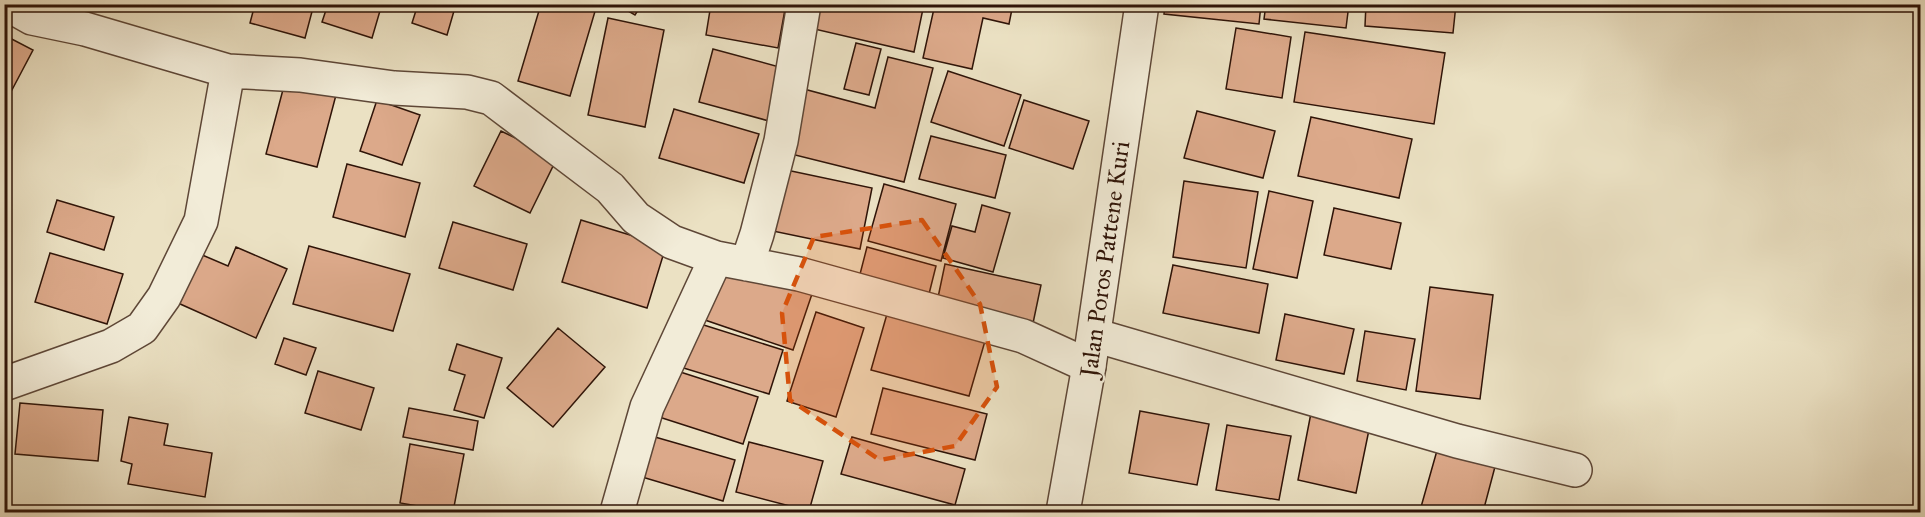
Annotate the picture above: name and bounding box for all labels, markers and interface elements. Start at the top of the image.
street label: Jalan Poros Pattene Kuri [1073,139,1136,382]

